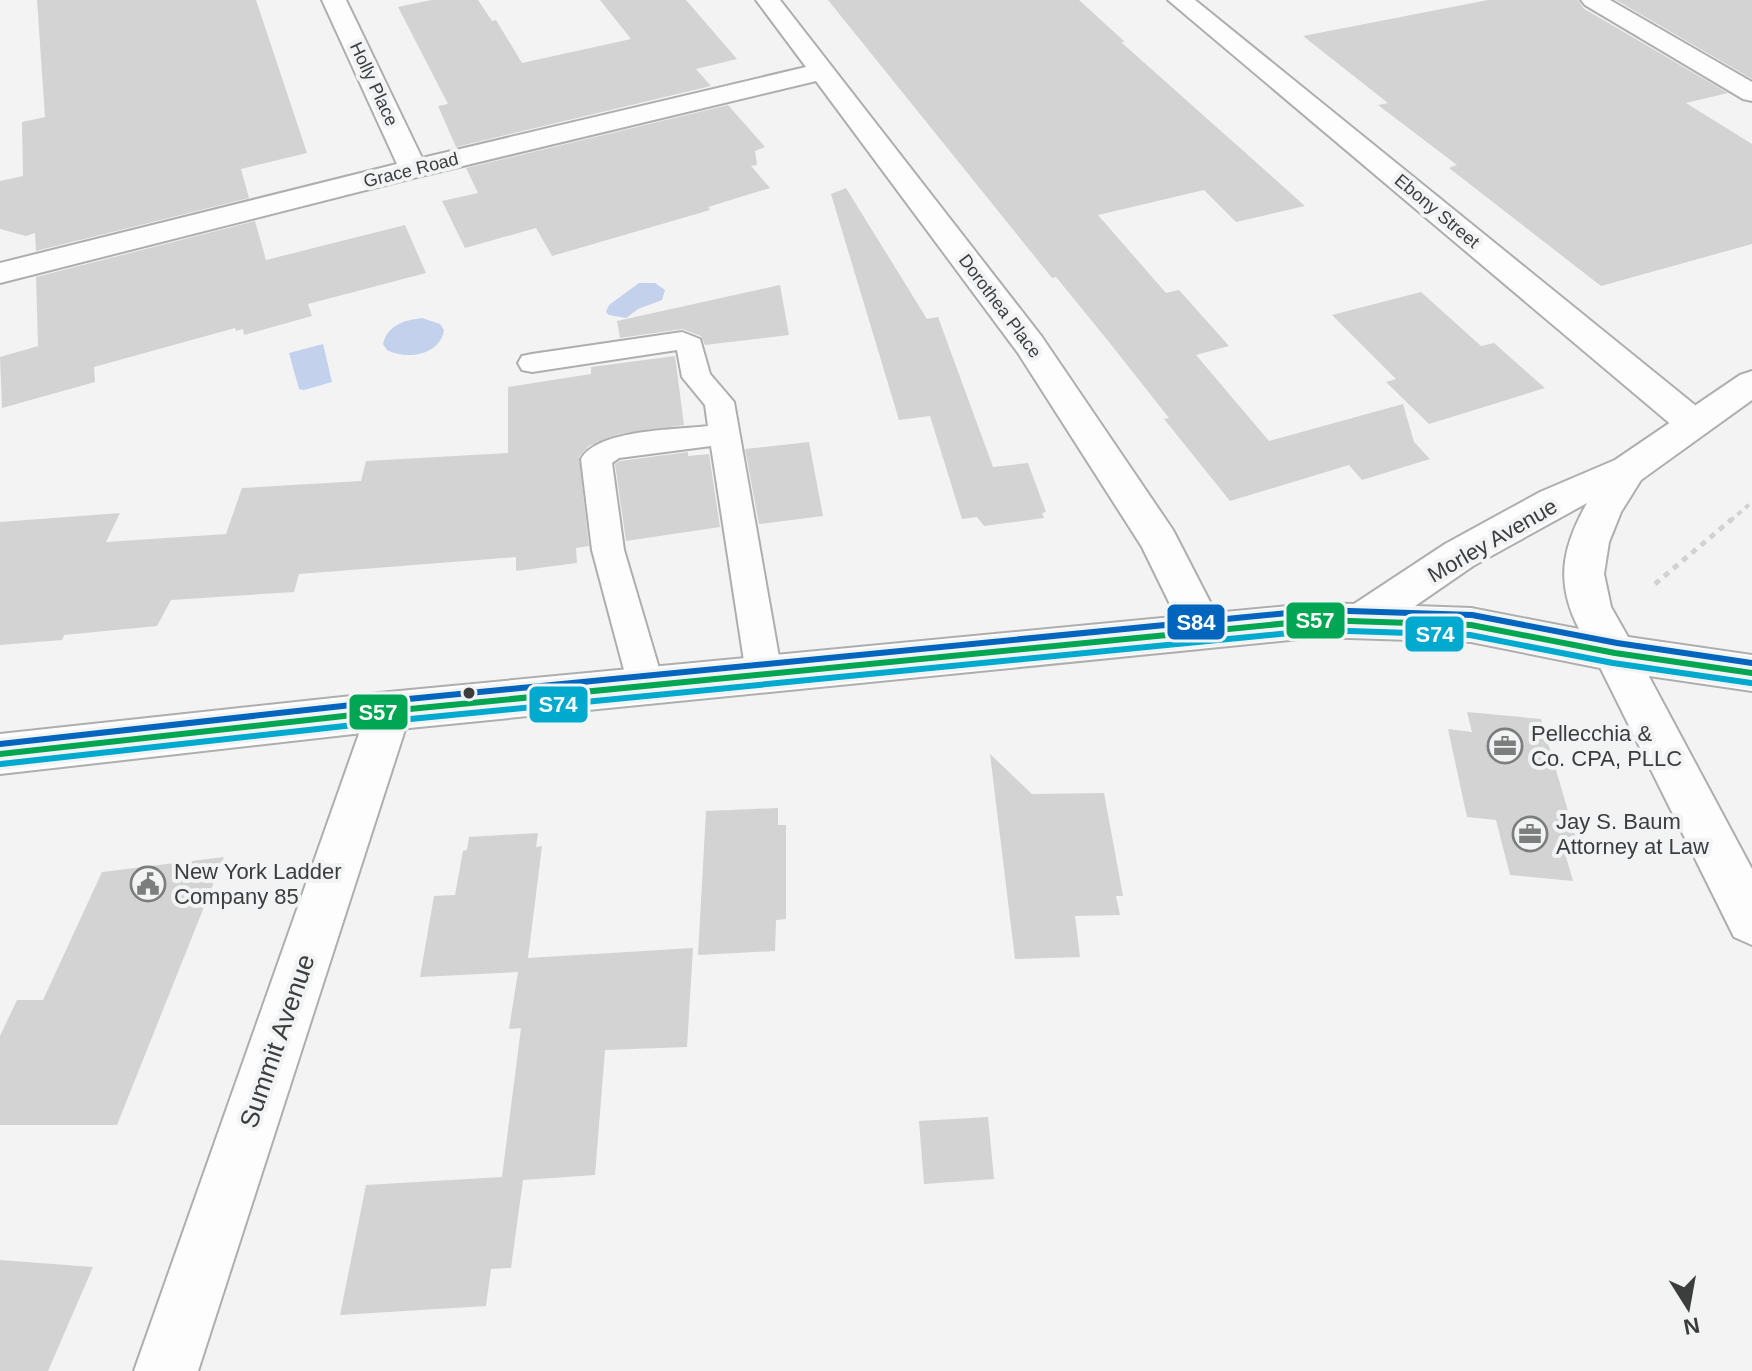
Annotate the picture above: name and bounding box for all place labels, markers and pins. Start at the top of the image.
unlabelled marker [461,685,477,701]
place label: Pellecchia & Co. CPA, PLLC [1531,721,1682,771]
office icon: Pellecchia & Co. CPA, PLLC [1486,727,1524,765]
place label: Jay S. Baum Attorney at Law [1556,809,1709,859]
office icon: Jay S. Baum Attorney at Law [1511,815,1549,853]
place label: New York Ladder Company 85 [174,859,342,909]
public building icon: New York Ladder Company 85 [129,865,167,903]

